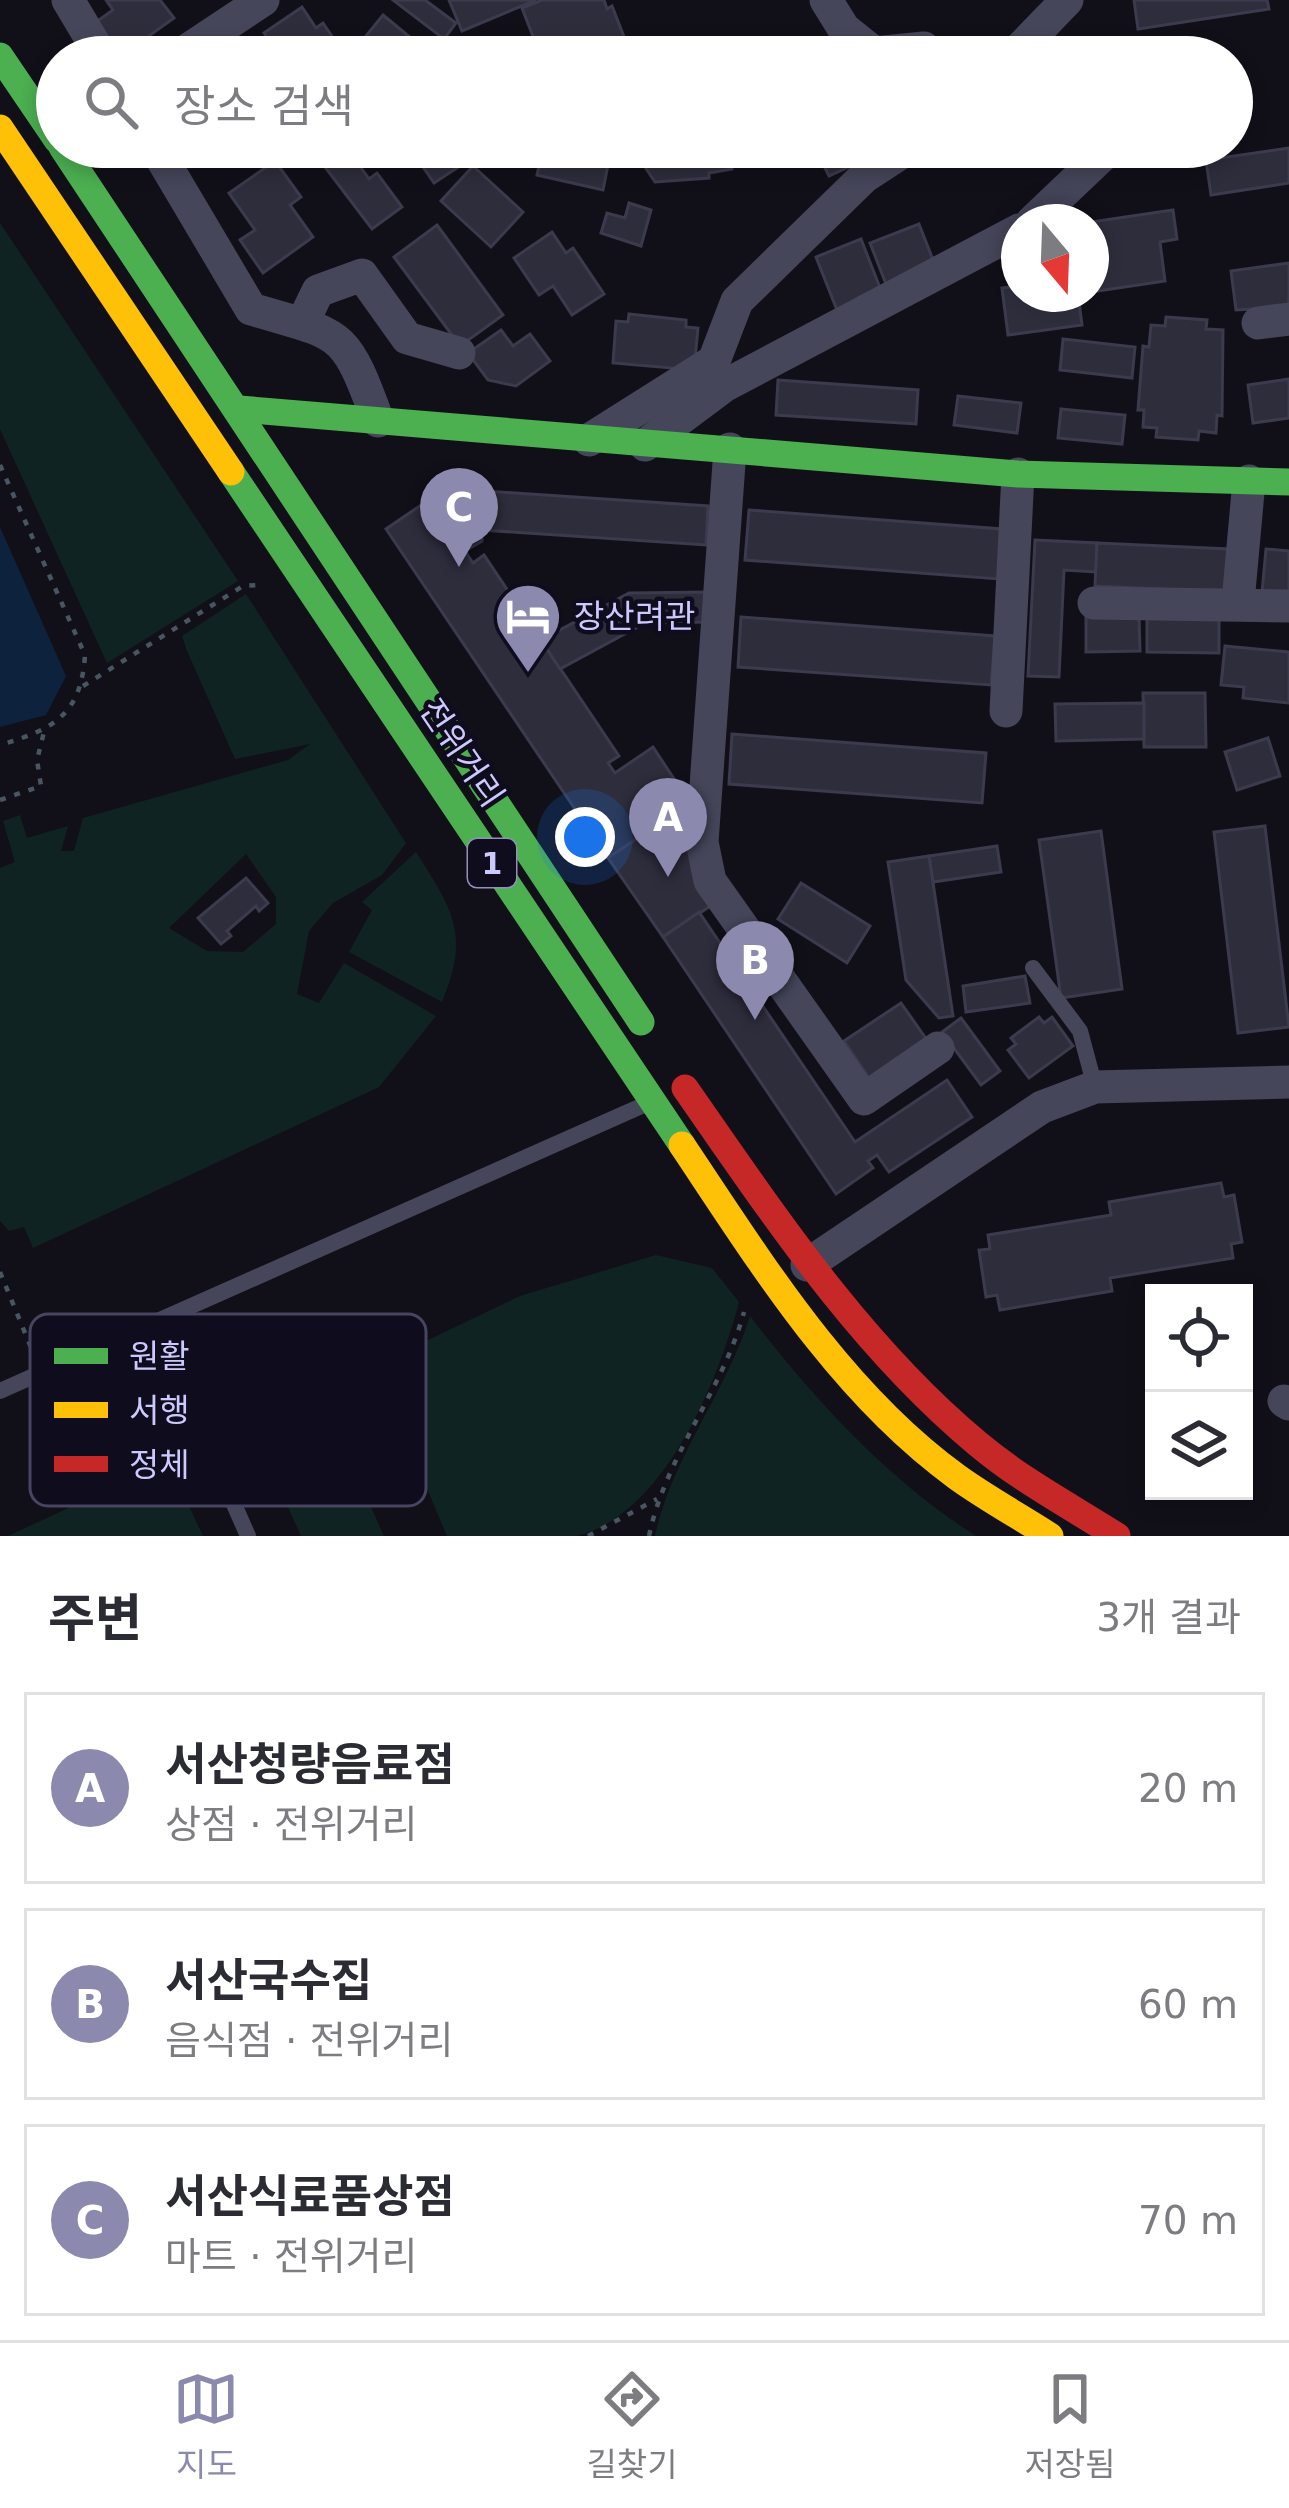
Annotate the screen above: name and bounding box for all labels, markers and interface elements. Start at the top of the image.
search box [36,36,1253,168]
icon: search [78,69,144,135]
text: 장소 검색 [174,80,354,133]
north arrow [1001,204,1109,312]
pin: C [420,468,498,567]
hotel icon: 장산려관 [493,581,563,675]
place label: 장산려관 [574,597,695,636]
street label: 전위거리 [412,692,512,814]
pin: A [629,778,707,877]
your location [555,807,615,867]
road number: 1 [468,839,516,887]
pin: B [716,921,794,1020]
map controls [1145,1284,1253,1500]
button: locate [1145,1284,1253,1392]
legend [30,1314,426,1506]
text: 원활 [129,1337,190,1376]
text: 서행 [129,1391,190,1430]
button: layers [1145,1392,1253,1500]
text: 정체 [129,1445,190,1484]
text: 주변 [48,1589,142,1648]
text: 3개 결과 [1096,1595,1241,1640]
text: 서산청량음료점 [165,1738,455,1791]
text: A [75,1766,105,1811]
text: 20 m [1138,1766,1238,1811]
text: 상점 · 전위거리 [165,1802,417,1847]
text: 서산국수집 [165,1954,372,2007]
text: B [75,1982,105,2027]
text: 60 m [1138,1982,1238,2027]
text: 음식점 · 전위거리 [165,2018,453,2063]
text: 서산식료품상점 [165,2170,455,2223]
text: C [76,2198,104,2243]
text: 70 m [1138,2198,1238,2243]
text: 마트 · 전위거리 [165,2234,417,2279]
tab: 지도 [173,2366,239,2486]
tab: 길찾기 [586,2366,678,2486]
tab: 저장됨 [1024,2366,1116,2486]

